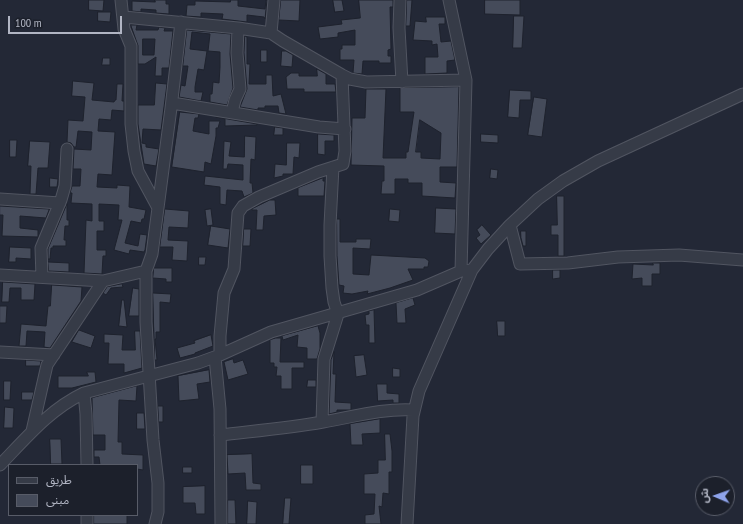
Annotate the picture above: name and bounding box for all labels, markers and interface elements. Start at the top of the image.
scale bar [10,8,124,34]
text: 100 m [15,15,42,30]
legend [8,464,138,516]
text: طريق [46,472,72,487]
north arrow [695,476,735,516]
text: ش [697,488,711,503]
text: مبنى [46,492,69,507]

